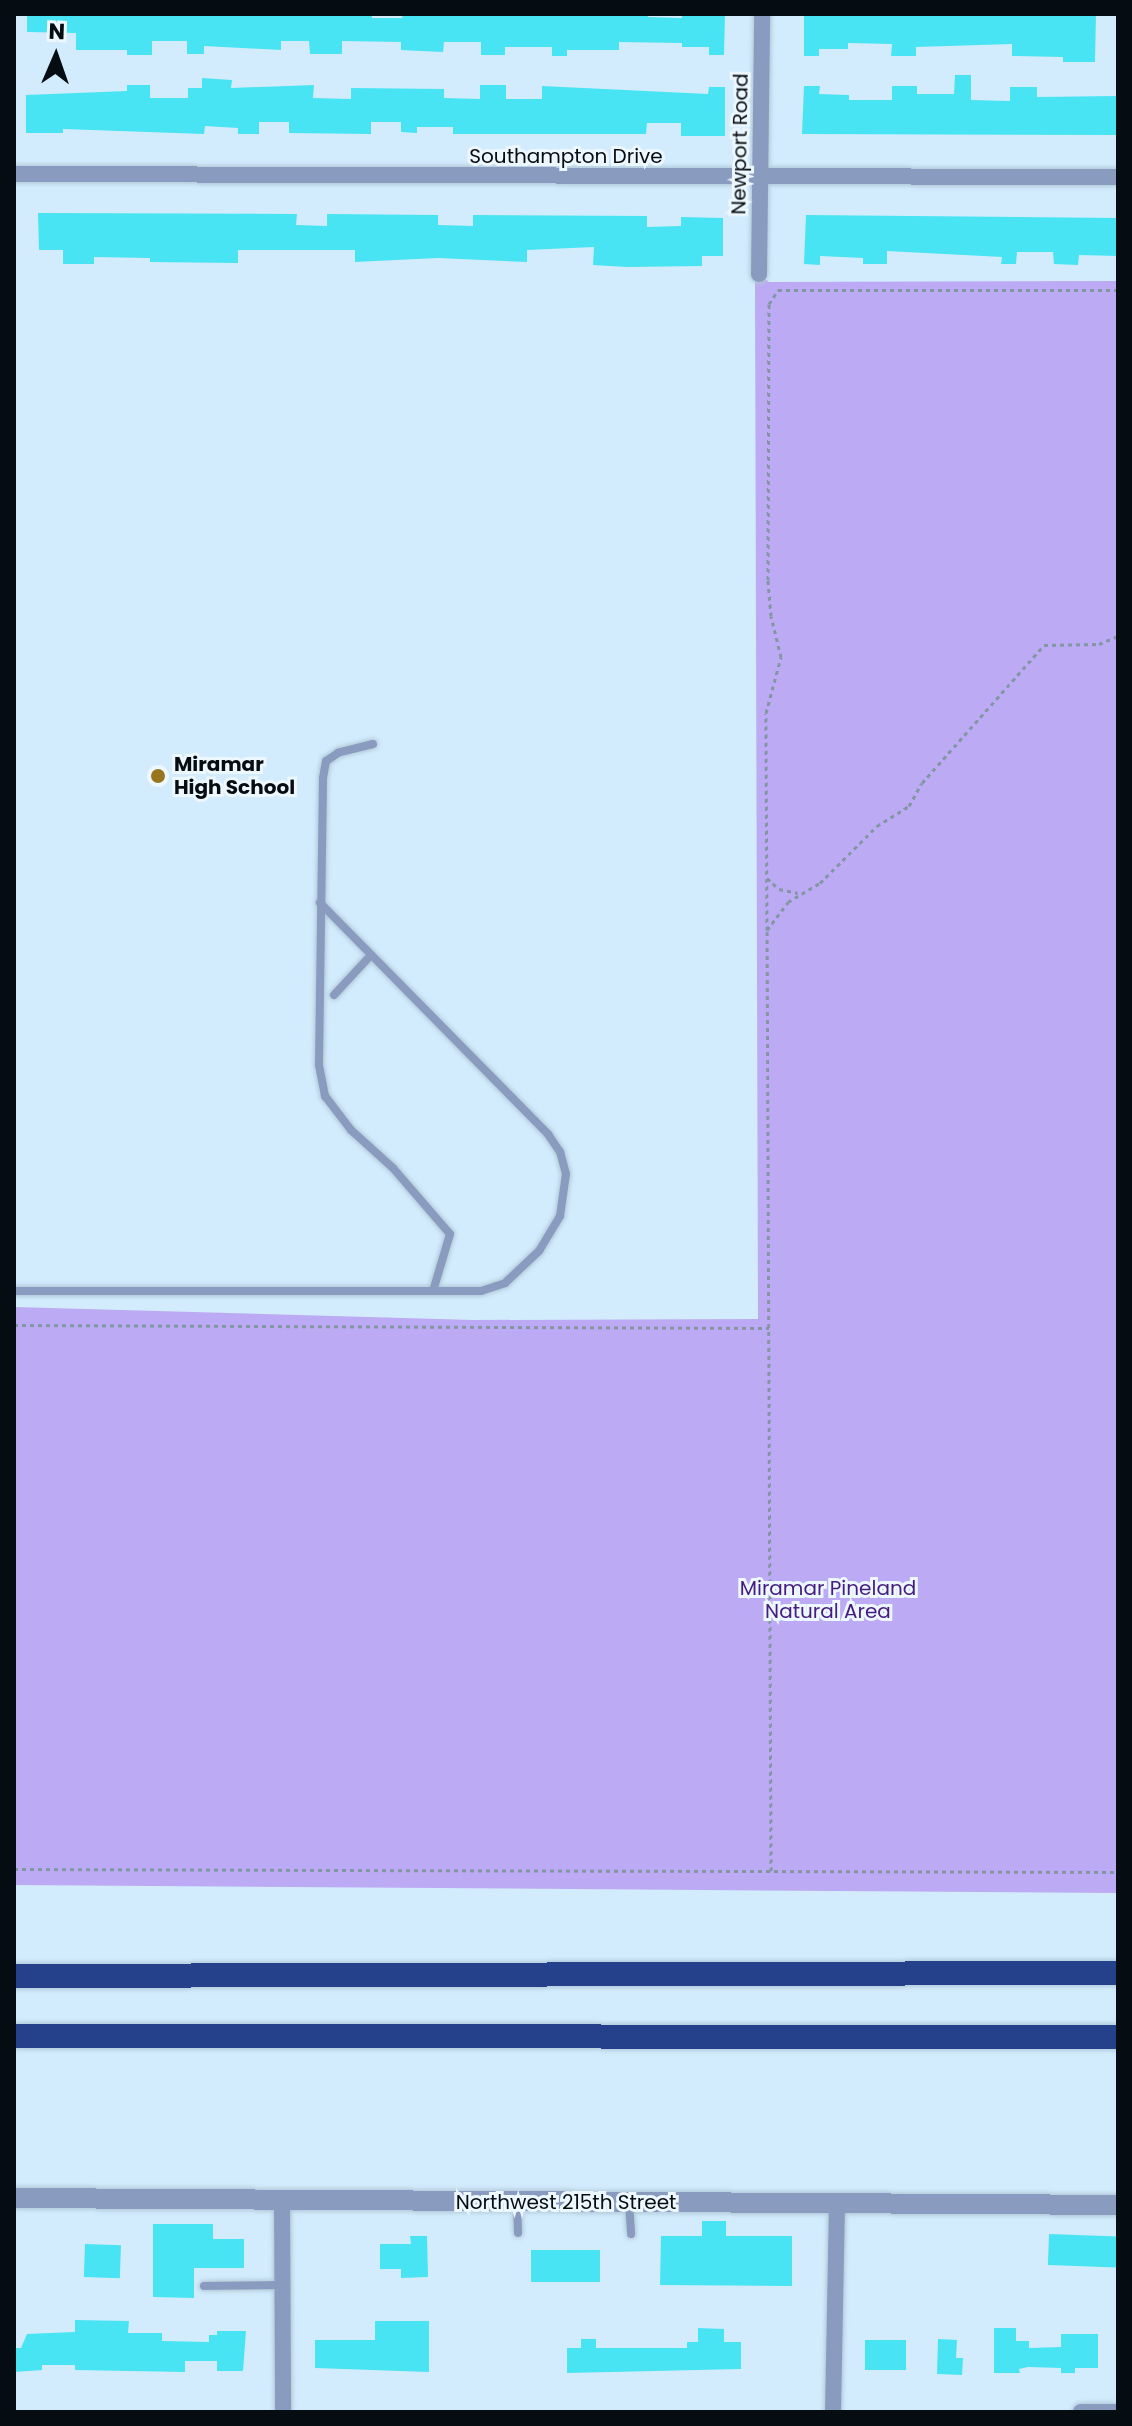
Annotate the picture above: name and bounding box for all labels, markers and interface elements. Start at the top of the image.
north arrow [16,16,96,96]
text: N [48,16,66,47]
street label: Newport Road [727,73,753,215]
street label: Southampton Drive [469,144,663,168]
place label: Miramar High School [174,752,295,799]
marker: Miramar High School [149,767,167,785]
park label: Miramar Pineland Natural Area [740,1577,916,1624]
street label: Northwest 215th Street [456,2190,676,2214]

